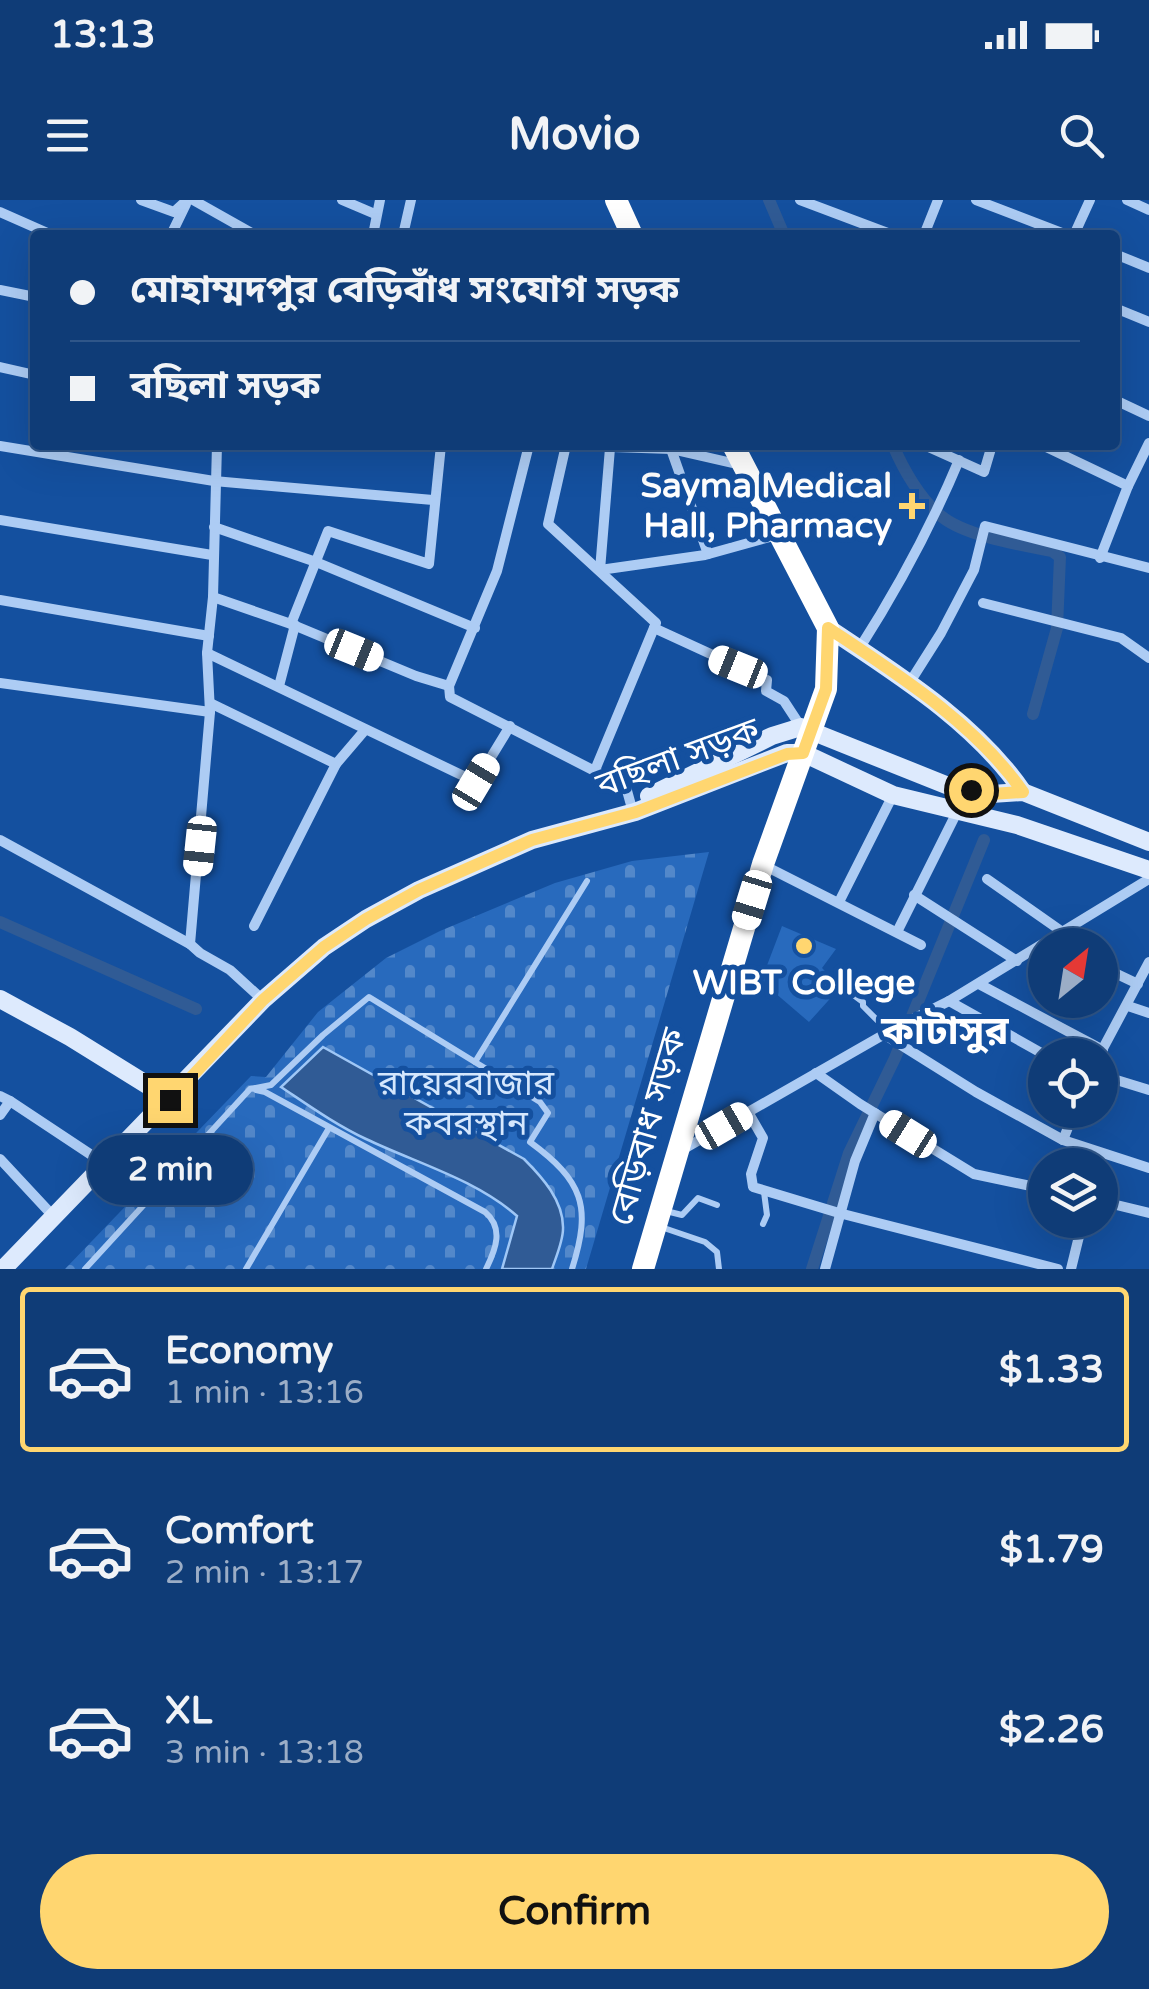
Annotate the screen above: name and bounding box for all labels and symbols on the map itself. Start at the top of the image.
place label: Sayma Medical Hall, Pharmacy [640,465,892,547]
marker: Sayma Medical Hall, Pharmacy [901,495,923,517]
car [321,625,387,675]
car [705,642,771,692]
street label: বছিলা সড়ক [590,709,766,807]
car [448,749,504,815]
route start [949,768,994,813]
car [182,815,218,877]
car [729,867,775,933]
north arrow [1028,928,1118,1018]
marker: WIBT College [793,935,815,957]
place label: WIBT College [693,962,915,1004]
district label: কাটাসুর [880,1007,1010,1055]
street label: বেড়িবাধ সড়ক [600,1023,696,1230]
park label: রায়েরবাজার কবরস্থান [377,1063,555,1145]
route end [148,1078,193,1123]
car [691,1098,757,1154]
car [875,1105,941,1163]
callout: 2 min [88,1135,252,1205]

